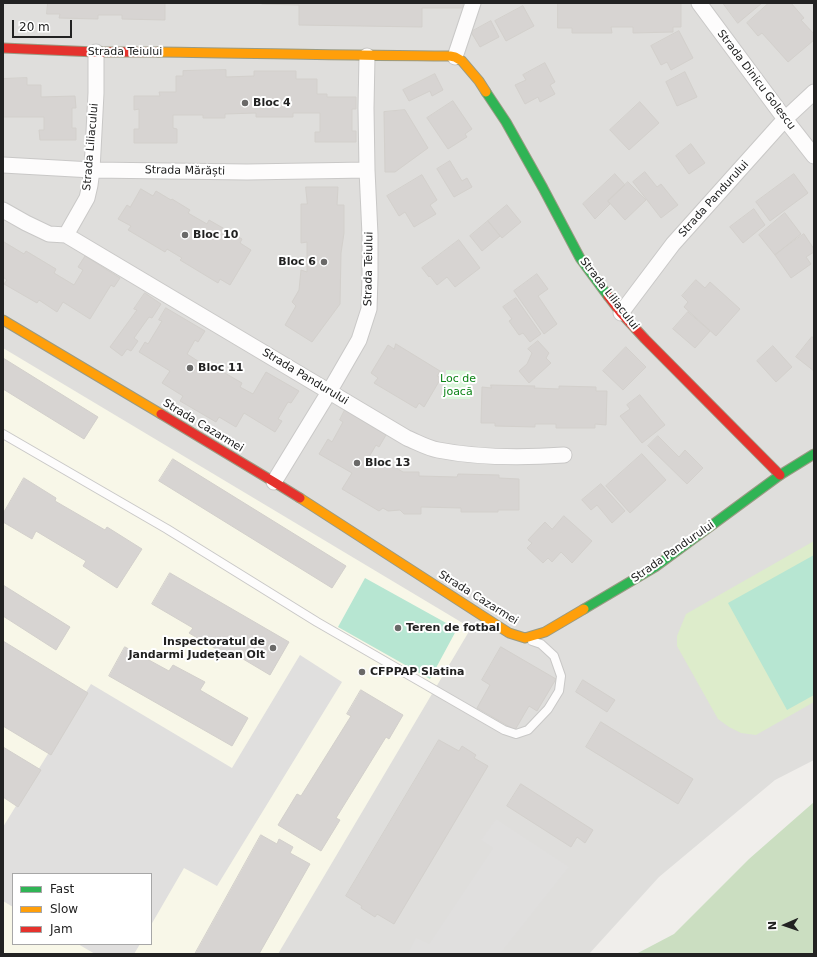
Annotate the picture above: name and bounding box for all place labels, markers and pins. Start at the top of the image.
place label: Bloc 4 [253,96,291,110]
marker: Bloc 4 [240,98,250,108]
place label: Bloc 10 [193,228,238,242]
marker: Bloc 10 [180,230,190,240]
place label: Bloc 6 [278,255,316,269]
marker: Bloc 6 [319,257,329,267]
place label: Bloc 11 [198,361,243,375]
marker: Bloc 11 [185,363,195,373]
place label: Bloc 13 [365,456,410,470]
marker: Bloc 13 [352,458,362,468]
place label: Teren de fotbal [406,621,500,635]
marker: Teren de fotbal [393,623,403,633]
place label: Inspectoratul de Jandarmi Județean Olt [128,635,265,661]
marker: Inspectoratul de Jandarmi Județean Olt [268,643,278,653]
place label: CFPPAP Slatina [370,665,465,679]
marker: CFPPAP Slatina [357,667,367,677]

